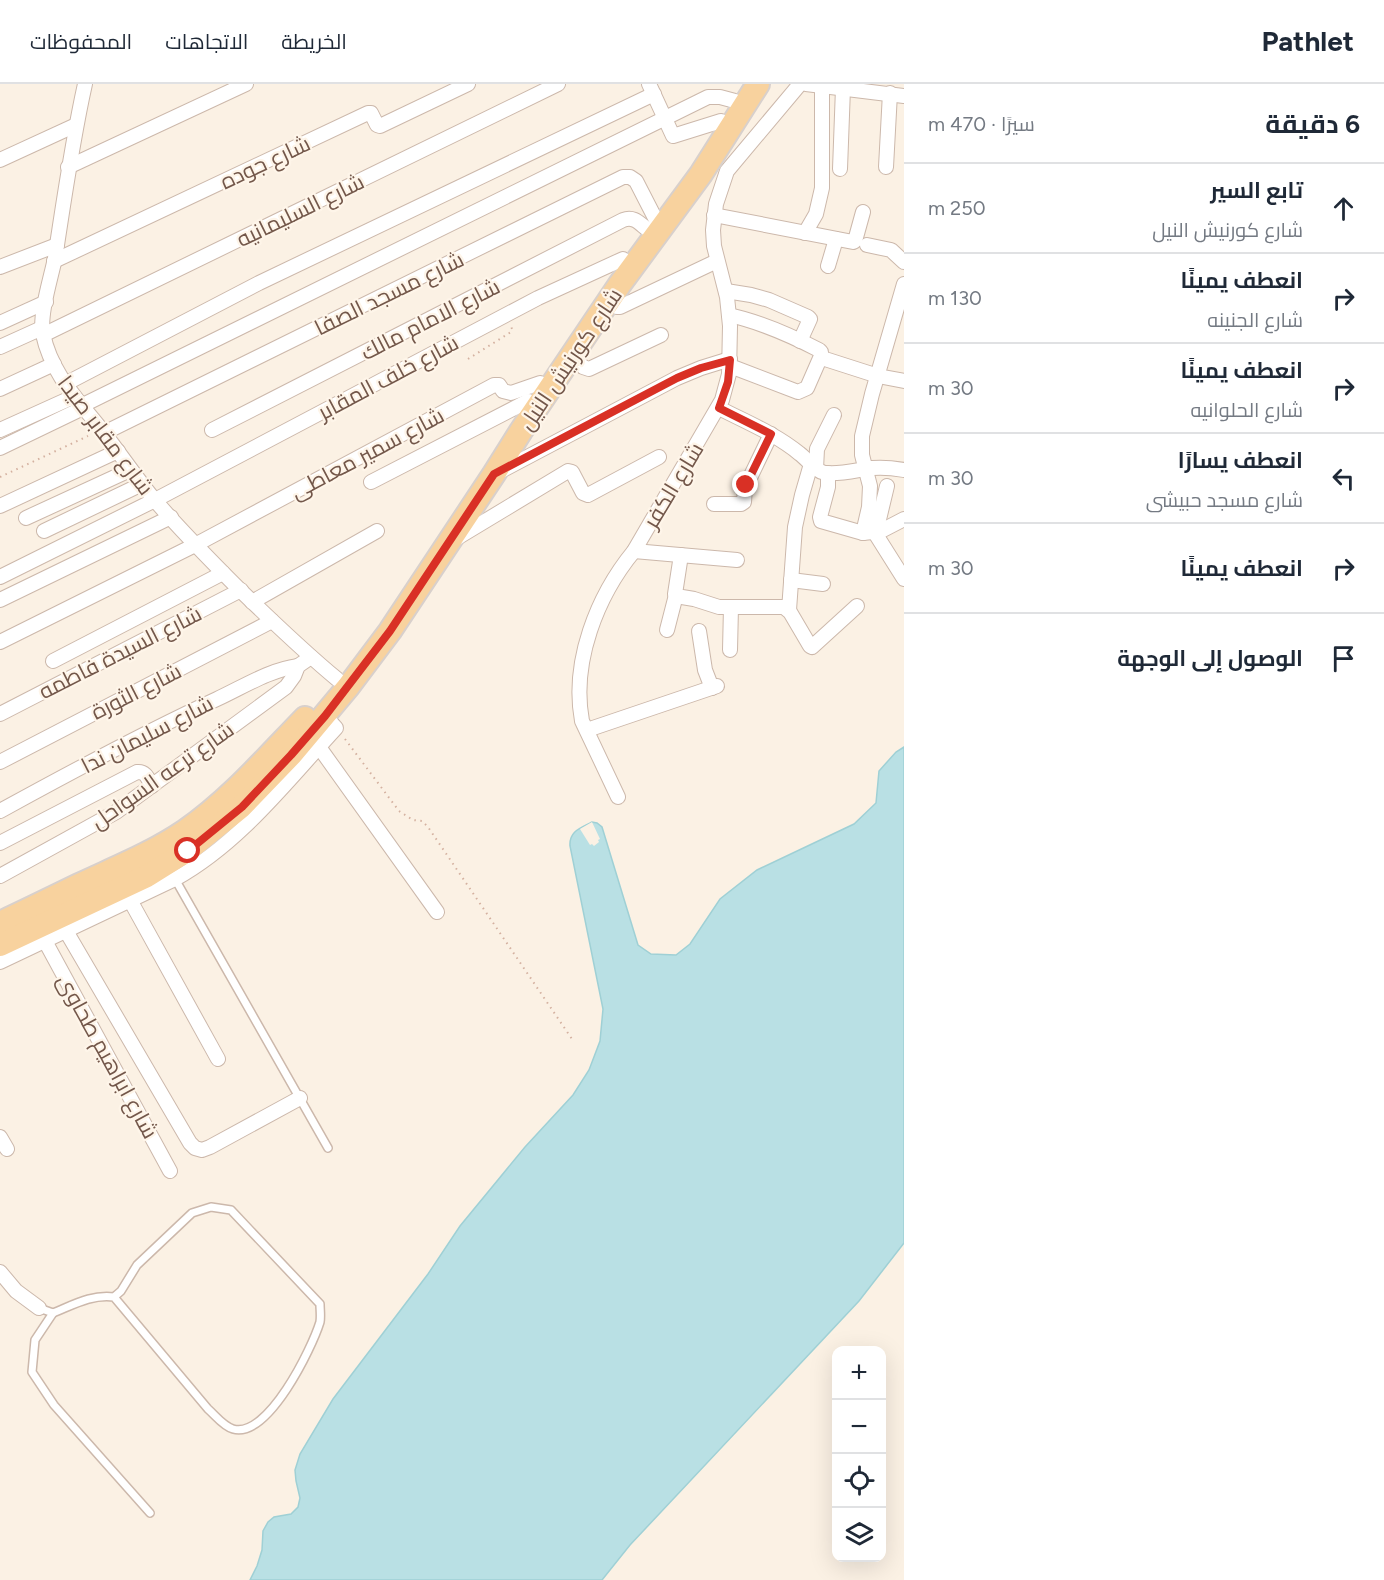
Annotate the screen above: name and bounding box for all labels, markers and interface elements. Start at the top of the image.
text: Pathlet [1262,24,1354,58]
text: المحفوظات [30,29,132,54]
text: الاتجاهات [165,29,248,54]
text: الخريطة [281,29,347,54]
text: 6 دقيقة [1265,108,1360,140]
text: سيرًا · 470 m [928,112,1035,136]
street label: شارع جوده [216,130,315,196]
street label: شارع السليمانيه [232,168,369,254]
text: تابع السير [1210,177,1303,204]
icon: ahead [1327,192,1360,225]
text: 250 m [928,196,985,220]
text: شارع كورنيش النيل [1152,218,1303,242]
street label: شارع مسجد الصفا [310,246,469,342]
text: انعطف يمينًا [1180,267,1303,294]
street label: شارع الامام مالك [356,273,505,368]
icon: right [1327,282,1360,315]
street label: شارع كورنيش النيل [513,283,629,436]
text: 130 m [928,286,982,310]
text: شارع الجنينه [1207,308,1303,332]
street label: شارع خلف المقابر [311,329,464,428]
text: انعطف يمينًا [1180,357,1303,384]
street label: شارع مقابر صيدا [51,370,159,501]
icon: right [1327,372,1360,405]
text: 30 m [928,376,974,400]
text: شارع الحلوانيه [1191,398,1303,422]
street label: شارع سمير معاطى [286,402,449,506]
street label: شارع الكفر [636,438,710,535]
text: انعطف يسارًا [1178,447,1303,474]
icon: left [1327,462,1360,495]
text: 30 m [928,466,974,490]
route end [732,471,758,497]
text: شارع مسجد حبيشى [1146,488,1303,512]
icon: right [1327,552,1360,585]
text: انعطف يمينًا [1180,555,1303,582]
text: 30 m [928,556,974,580]
street label: شارع السيدة فاطمه [34,600,207,706]
icon: arrive [1327,642,1360,675]
text: الوصول إلى الوجهة [1117,645,1303,672]
street label: شارع الثورة [87,657,186,727]
street label: شارع سليمان ندا [77,690,218,780]
street label: شارع ترعه السواحل [85,716,240,836]
route start [174,837,200,863]
street label: شارع ابراهيم طحاوى [49,969,164,1144]
map controls [832,1346,886,1562]
button: + [832,1346,886,1400]
button: − [832,1400,886,1454]
button: locate [832,1454,886,1508]
button: layers [832,1508,886,1562]

